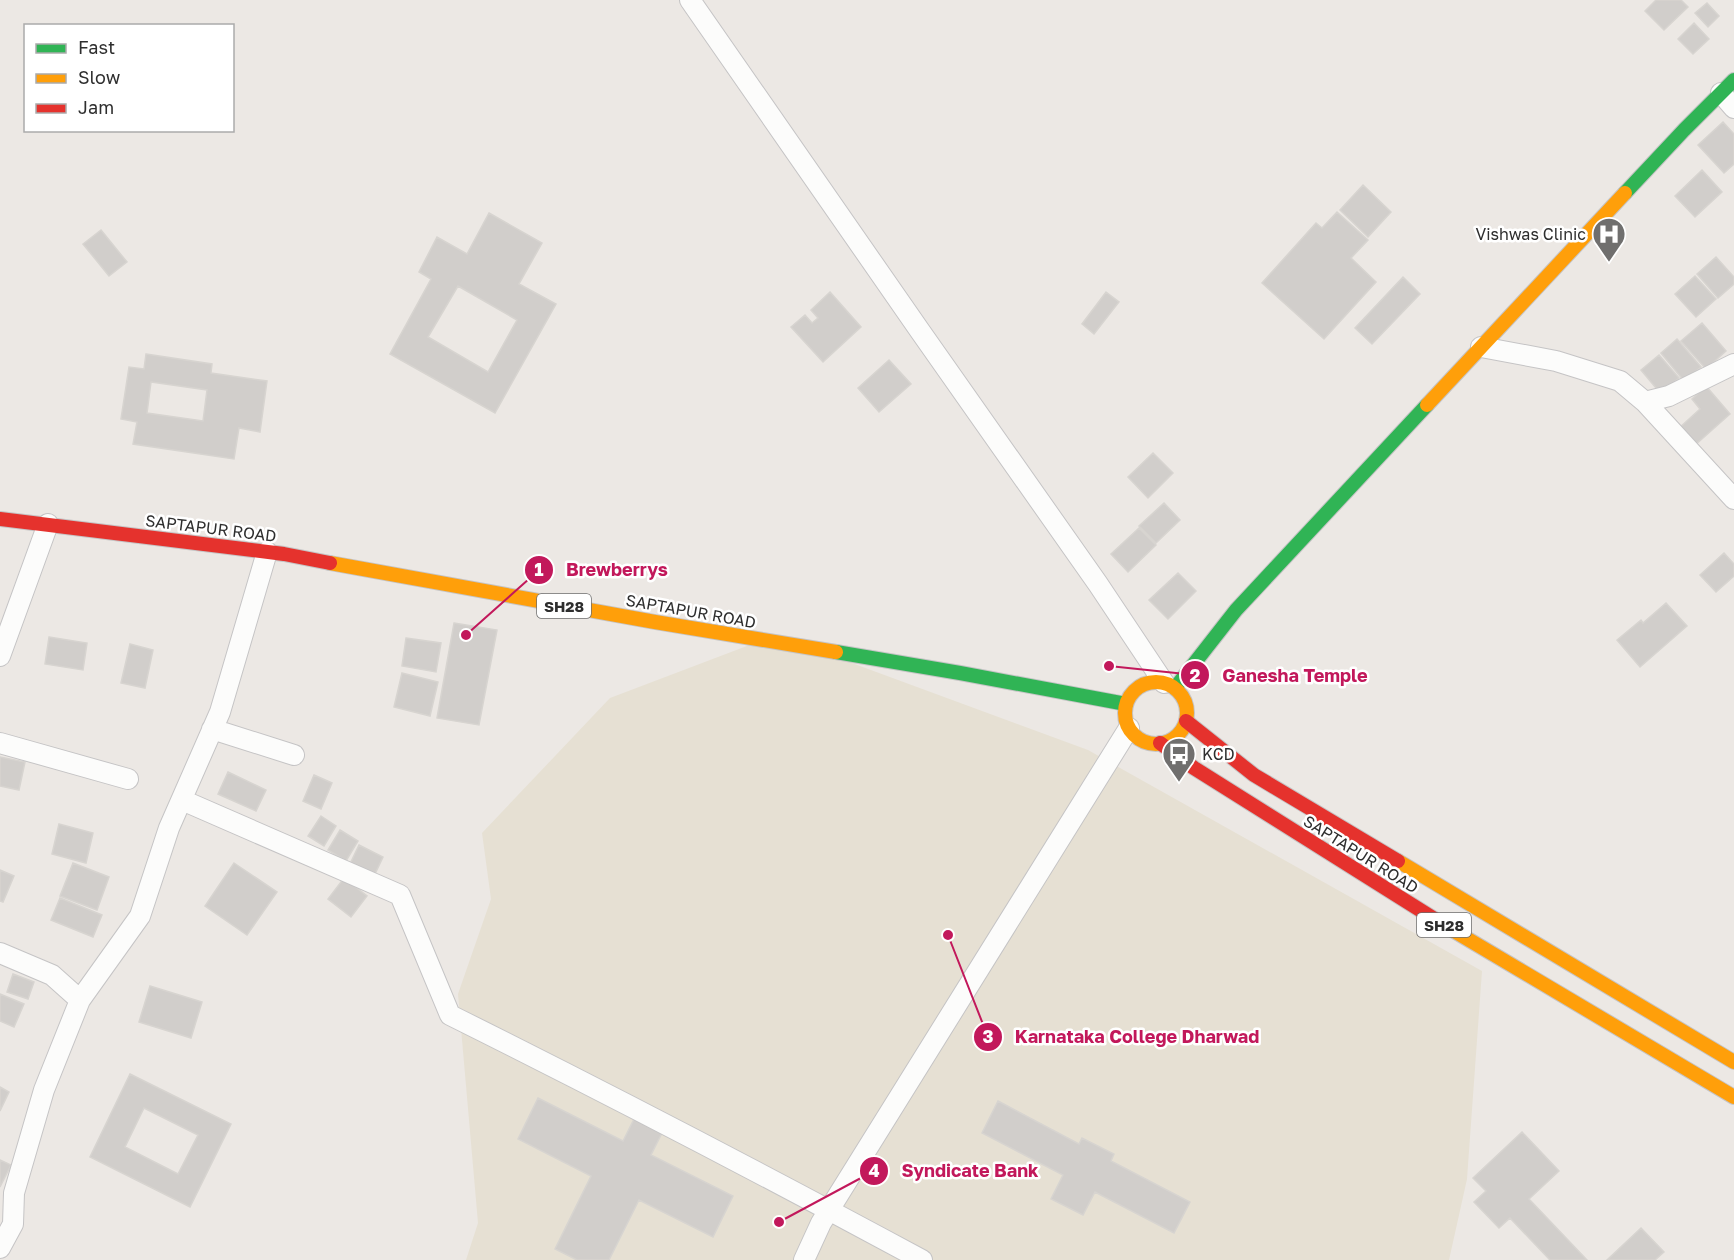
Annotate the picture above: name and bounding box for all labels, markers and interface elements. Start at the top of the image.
legend [24,24,234,132]
text: Fast [78,36,115,58]
text: Slow [78,66,121,88]
text: Jam [78,96,114,118]
hospital icon: Vishwas Clinic [1591,216,1627,263]
place label: Vishwas Clinic [1476,224,1586,244]
street label: SAPTAPUR ROAD [144,510,278,546]
callout: Brewberrys [524,552,680,588]
text: 1 [534,558,544,580]
text: Brewberrys [566,558,668,580]
street label: SAPTAPUR ROAD [624,590,758,632]
road number: SH28 [537,594,591,618]
callout: Ganesha Temple [1180,657,1379,693]
text: 2 [1190,664,1201,686]
text: Ganesha Temple [1222,664,1368,686]
bus stop icon: KCD [1161,736,1197,783]
place label: KCD [1202,744,1235,764]
street label: SAPTAPUR ROAD [1300,811,1422,897]
road number: SH28 [1417,913,1471,937]
callout: Karnataka College Dharwad [973,1019,1272,1055]
text: 3 [983,1025,994,1047]
text: Karnataka College Dharwad [1015,1025,1259,1047]
callout: Syndicate Bank [859,1153,1050,1189]
text: 4 [868,1159,880,1181]
text: Syndicate Bank [901,1159,1039,1181]

